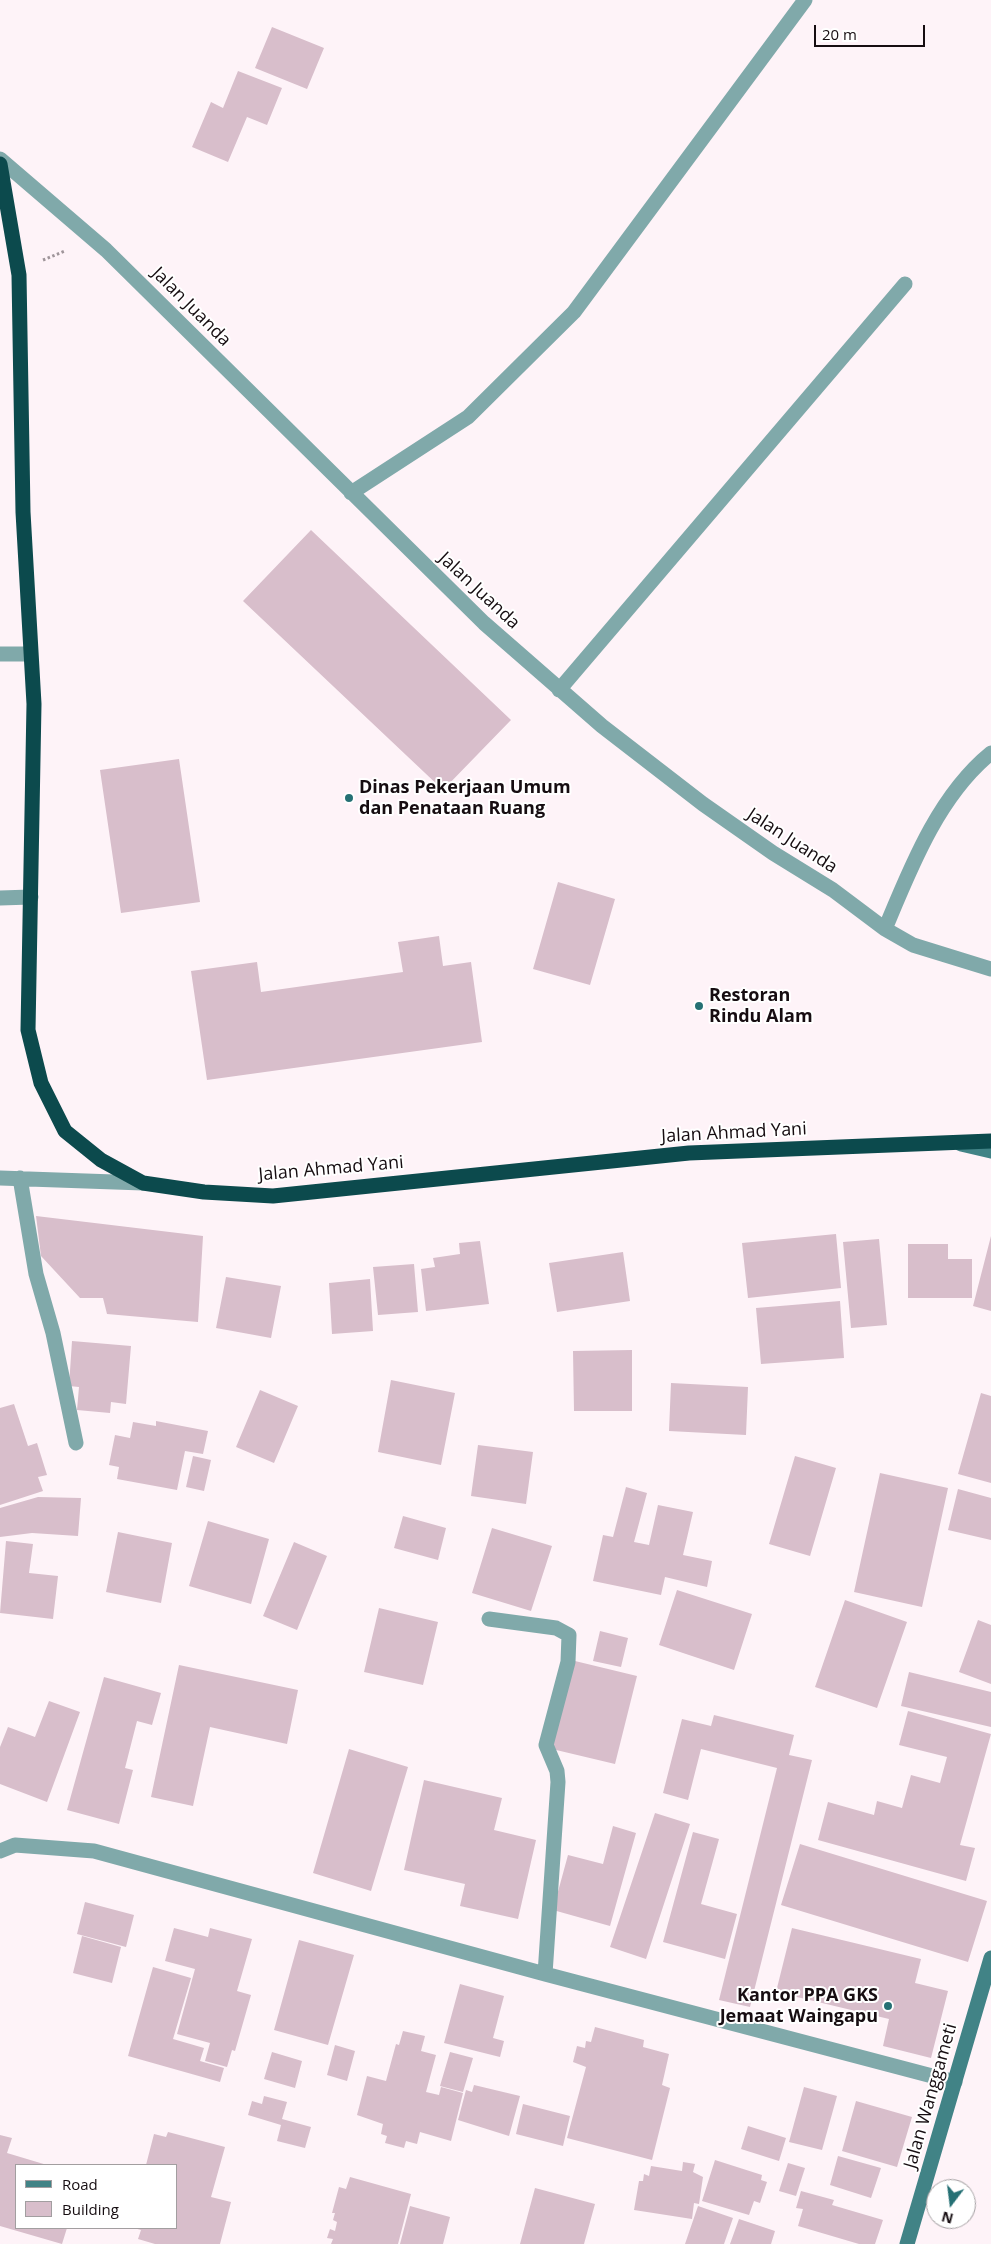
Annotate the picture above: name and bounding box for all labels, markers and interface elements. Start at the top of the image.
scale bar [816,15,927,47]
text: 20 m [822,24,857,44]
street label: Jalan Juanda [147,263,235,351]
street label: Jalan Juanda [434,548,524,634]
place label: Dinas Pekerjaan Umum dan Penataan Ruang [359,777,571,820]
marker: Dinas Pekerjaan Umum dan Penataan Ruang [343,792,355,804]
street label: Jalan Juanda [743,804,841,878]
place label: Restoran Rindu Alam [709,985,813,1028]
marker: Restoran Rindu Alam [693,1000,705,1012]
street label: Jalan Ahmad Yani [661,1118,807,1148]
street label: Jalan Ahmad Yani [258,1152,404,1186]
place label: Kantor PPA GKS Jemaat Waingapu [720,1985,878,2028]
marker: Kantor PPA GKS Jemaat Waingapu [882,2000,894,2012]
street label: Jalan Wanggameti [900,2021,962,2171]
legend [15,2164,178,2229]
text: Road [62,2174,98,2194]
north arrow [926,2179,976,2229]
text: Building [62,2199,119,2219]
text: N [939,2207,955,2229]

